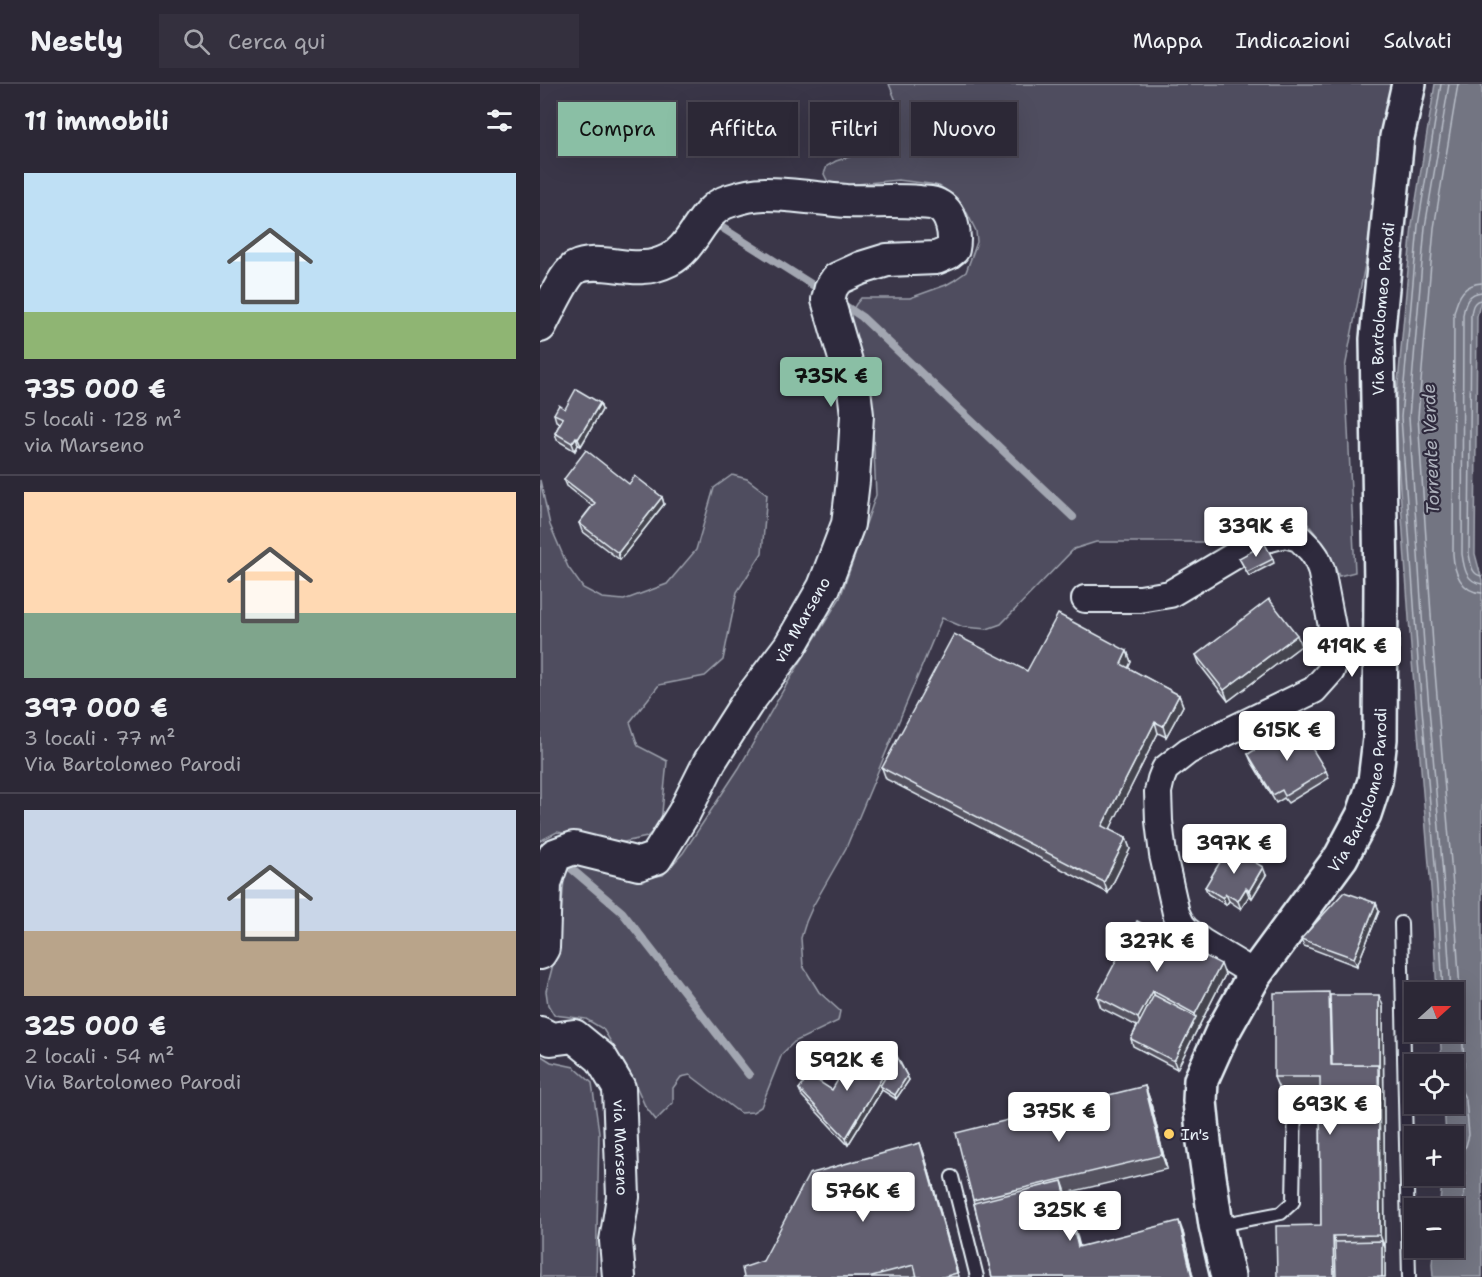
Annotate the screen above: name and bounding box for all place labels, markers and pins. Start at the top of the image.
pin: 735K € [782,357,880,408]
pin: 339K € [1207,507,1305,558]
pin: 419K € [1303,627,1401,678]
pin: 615K € [1238,711,1336,762]
pin: 397K € [1185,824,1283,875]
pin: 327K € [1108,922,1206,973]
pin: 592K € [798,1041,896,1092]
pin: 693K € [1281,1085,1379,1136]
pin: 375K € [1010,1092,1108,1143]
place label: In's [1181,1124,1209,1145]
marker: In's [1162,1127,1176,1141]
pin: 576K € [814,1172,912,1223]
pin: 325K € [1021,1191,1119,1242]

